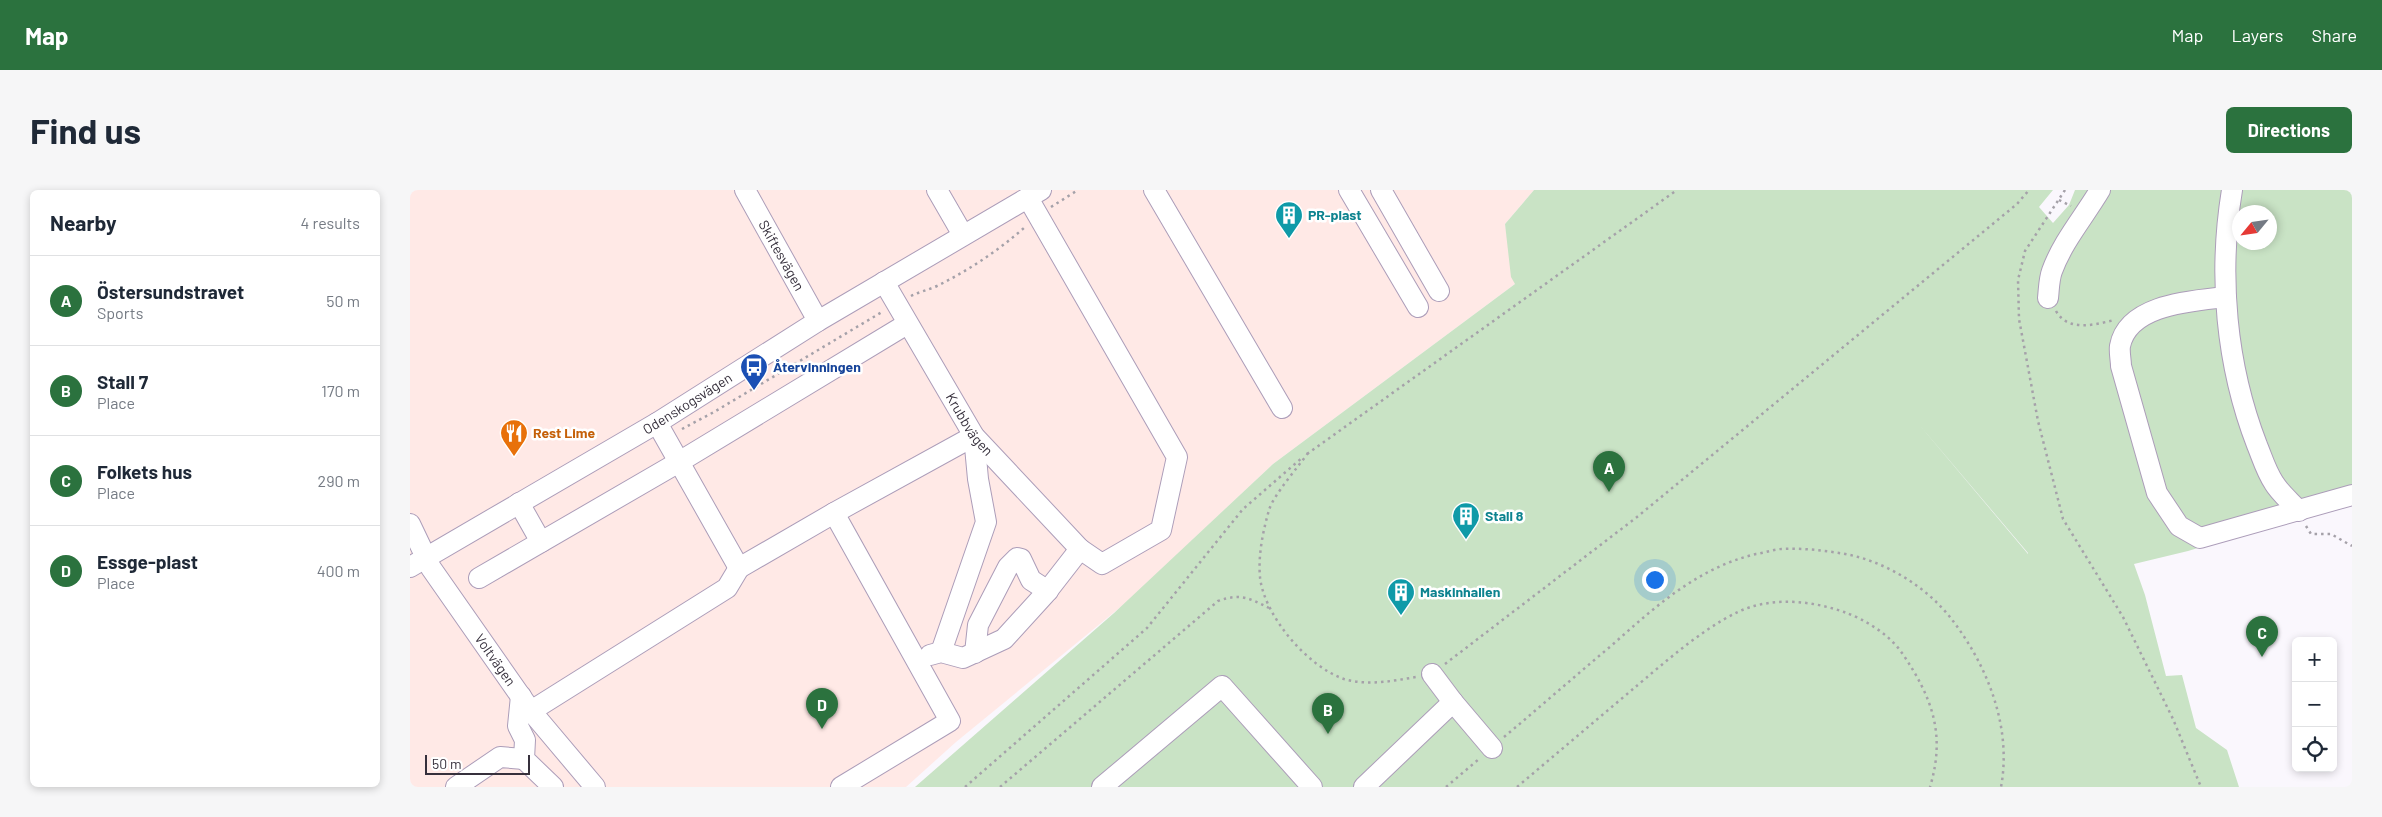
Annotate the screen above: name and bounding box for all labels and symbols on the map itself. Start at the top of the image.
building icon: PR-plast [1274,200,1304,239]
north arrow [2232,205,2277,250]
place label: PR-plast [1308,206,1362,223]
street label: Skiftesvägen [755,217,808,294]
bus stop icon: Återvinningen [739,352,769,391]
place label: Återvinningen [773,358,861,375]
street label: Odenskogsvägen [639,369,735,438]
street label: Krubbvägen [943,389,997,459]
restaurant icon: Rest Lime [499,418,529,457]
place label: Rest Lime [533,424,595,441]
pin: A [1593,451,1625,492]
building icon: Stall 8 [1451,501,1481,540]
place label: Stall 8 [1485,507,1524,524]
your location [1642,567,1668,593]
building icon: Maskinhallen [1386,577,1416,616]
place label: Maskinhallen [1420,583,1500,600]
pin: C [2246,616,2278,657]
street label: Voltvägen [472,630,520,689]
pin: D [806,688,838,729]
pin: B [1312,693,1344,734]
scale bar [425,752,530,775]

